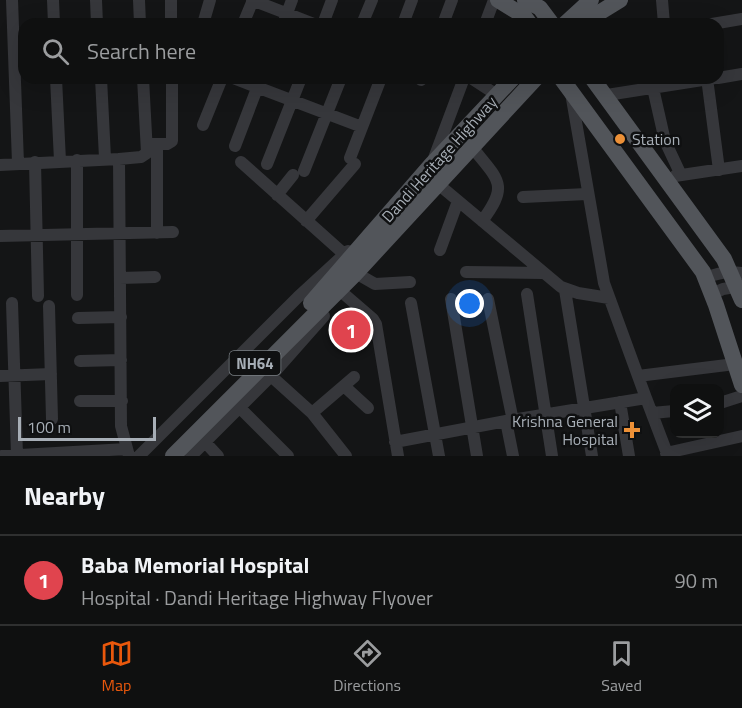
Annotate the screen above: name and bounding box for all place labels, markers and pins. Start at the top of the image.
place label: Station [632,127,680,151]
marker: Station [613,132,627,146]
pin: 1 [332,308,370,352]
place label: Krishna General Hospital [512,409,618,451]
marker: Krishna General Hospital [623,421,641,439]

